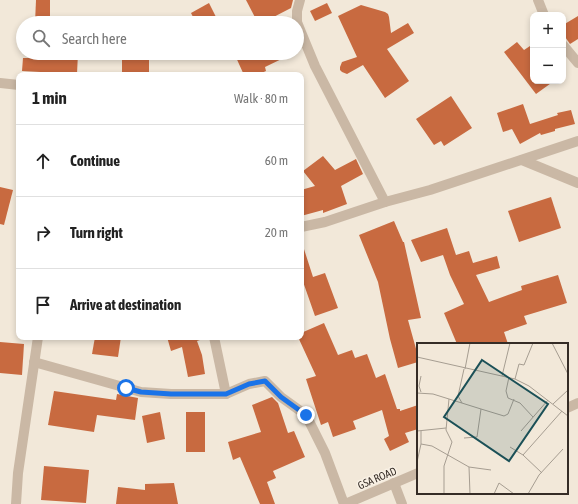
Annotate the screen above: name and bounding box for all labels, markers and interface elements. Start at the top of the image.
map controls [530,12,566,84]
button: + [530,12,566,48]
search box [16,16,304,60]
icon: search [30,27,52,49]
text: Search here [62,30,127,47]
button: − [530,48,566,84]
text: 1 min [32,88,67,108]
text: Walk · 80 m [234,91,288,106]
icon: ahead [32,150,54,172]
text: Continue [70,152,120,169]
text: 60 m [265,153,288,168]
icon: right [32,222,54,244]
text: Turn right [70,224,123,241]
text: 20 m [265,225,288,240]
icon: arrive [32,294,54,316]
text: Arrive at destination [70,296,181,313]
inset map [417,343,568,494]
route start [117,379,135,397]
route end [297,406,315,424]
street label: GSA ROAD [356,465,398,491]

